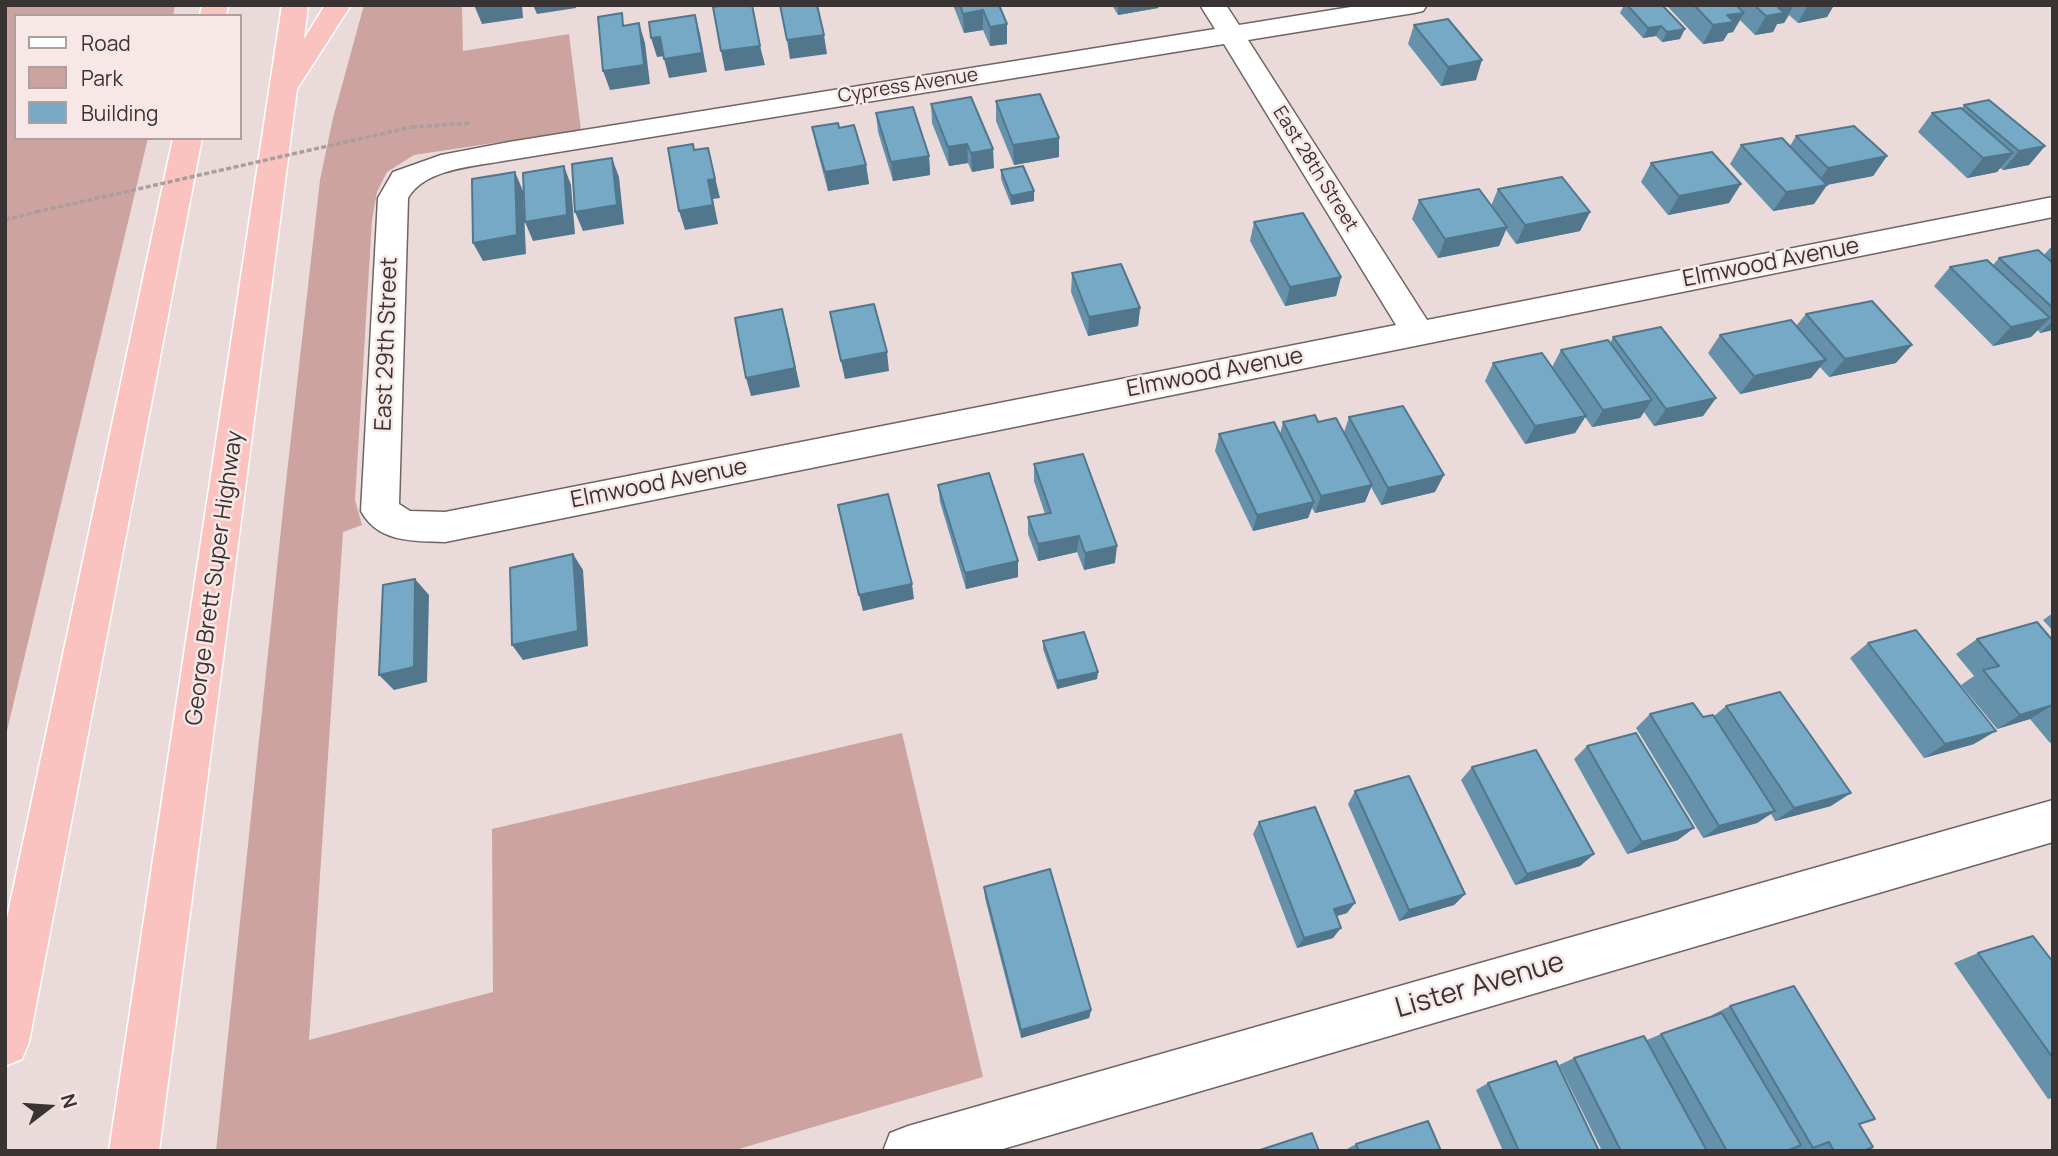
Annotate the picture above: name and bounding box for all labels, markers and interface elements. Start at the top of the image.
legend [14,14,242,140]
text: Road [81,29,131,57]
text: Park [81,64,123,92]
street label: Cypress Avenue [836,64,980,108]
text: Building [81,99,158,127]
street label: East 28th Street [1267,102,1363,236]
street label: Elmwood Avenue [1680,232,1862,294]
street label: East 29th Street [370,256,404,432]
street label: Elmwood Avenue [1124,342,1306,404]
street label: George Brett Super Highway [181,429,249,727]
street label: Elmwood Avenue [568,453,750,515]
street label: Lister Avenue [1392,946,1568,1026]
north arrow [14,1072,84,1142]
text: N [55,1091,84,1111]

